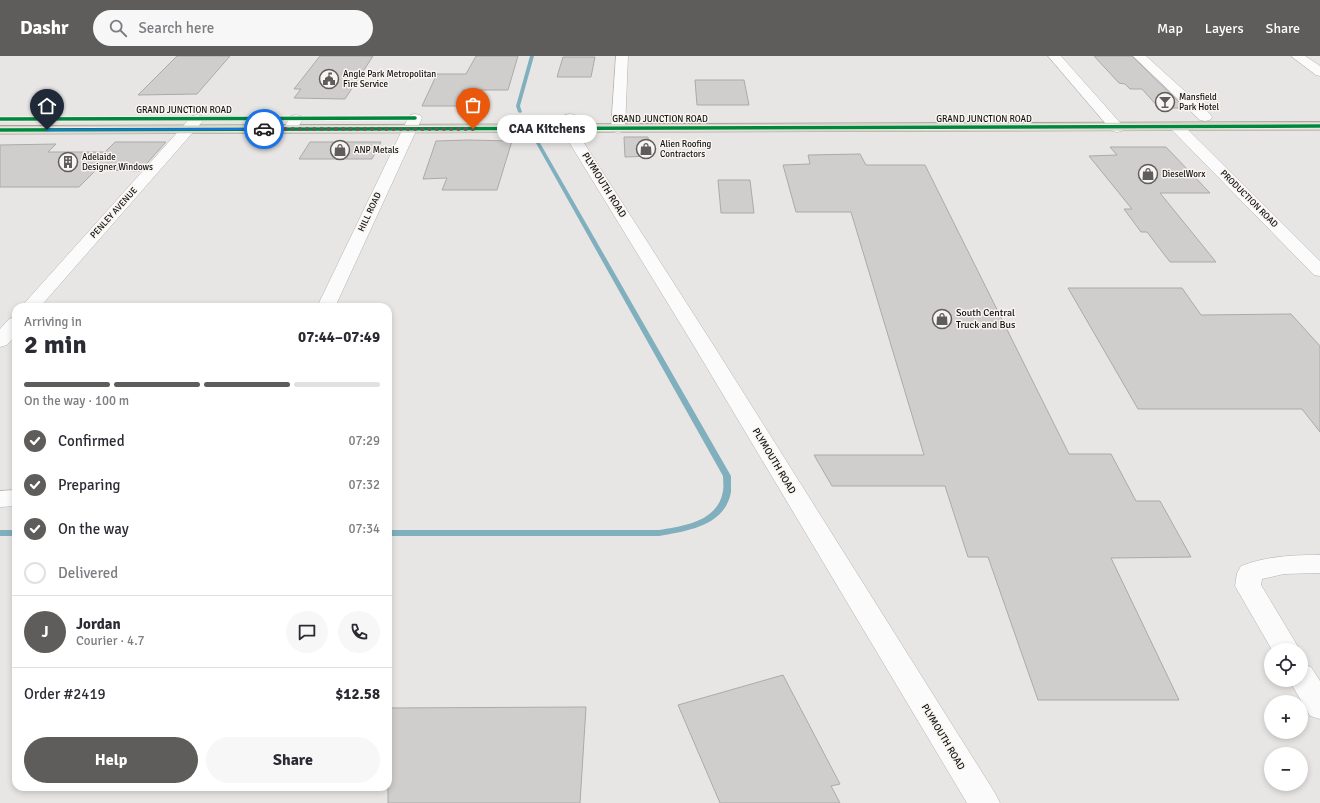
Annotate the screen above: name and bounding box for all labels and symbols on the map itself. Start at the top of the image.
public building icon: Angle Park Metropolitan Fire Service [318,68,340,90]
place label: Angle Park Metropolitan Fire Service [343,69,436,90]
pin [456,88,490,129]
pin [30,89,64,130]
bar icon: Mansfield Park Hotel [1154,91,1176,113]
place label: Mansfield Park Hotel [1179,92,1220,113]
street label: GRAND JUNCTION ROAD [136,105,232,116]
courier [244,109,284,149]
street label: GRAND JUNCTION ROAD [612,114,708,125]
street label: GRAND JUNCTION ROAD [936,114,1032,125]
callout: CAA Kitchens [497,115,597,143]
shop icon: Alien Roofing Contractors [635,138,657,160]
shop icon: ANP Metals [329,139,351,161]
place label: Alien Roofing Contractors [660,139,712,160]
place label: ANP Metals [354,145,399,156]
street label: PLYMOUTH ROAD [579,150,629,220]
building icon: Adelaide Designer Windows [57,151,79,173]
place label: Adelaide Designer Windows [82,152,153,173]
shop icon: DieselWorx [1137,163,1159,185]
street label: PRODUCTION ROAD [1218,168,1280,230]
place label: DieselWorx [1162,169,1206,180]
street label: PENLEY AVENUE [88,185,140,241]
street label: HILL ROAD [356,190,384,234]
place label: South Central Truck and Bus [956,307,1016,331]
shop icon: South Central Truck and Bus [931,308,953,330]
street label: PLYMOUTH ROAD [750,426,798,496]
street label: PLYMOUTH ROAD [919,702,967,772]

